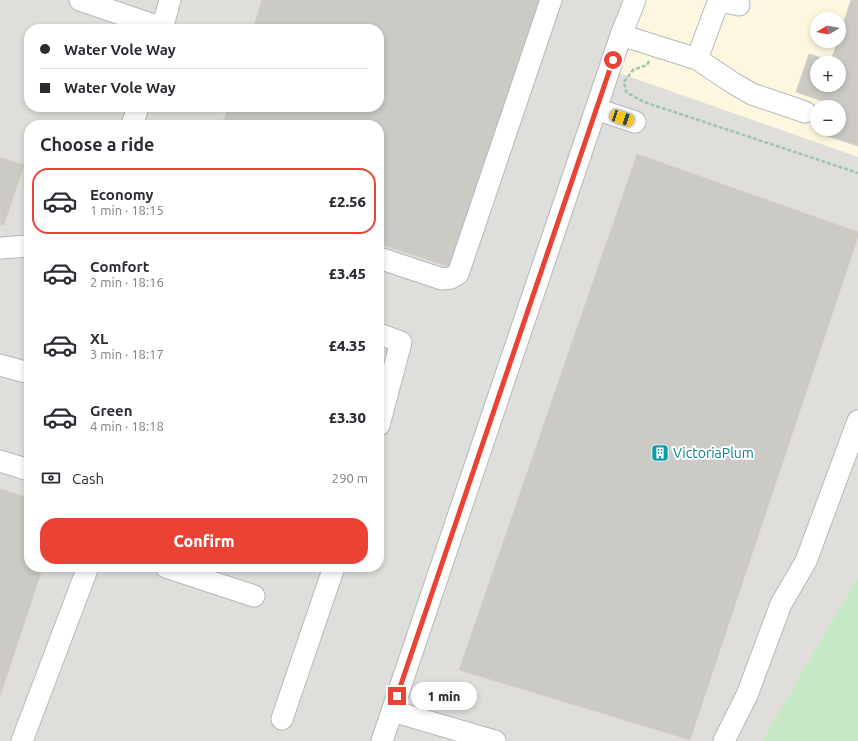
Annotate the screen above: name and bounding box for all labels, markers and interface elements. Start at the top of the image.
north arrow [810,12,846,48]
map controls [810,12,846,136]
text: Water Vole Way [64,41,176,58]
route start [604,51,622,69]
button: + [810,56,846,92]
text: Water Vole Way [64,79,176,96]
button: − [810,100,846,136]
car [609,109,635,127]
text: Choose a ride [40,134,154,154]
icon: car [42,183,78,219]
text: Economy [90,186,154,203]
text: £2.56 [328,193,366,210]
text: 1 min · 18:15 [90,203,164,217]
icon: car [42,255,78,291]
text: Comfort [90,258,149,275]
text: £3.45 [328,265,366,282]
text: 2 min · 18:16 [90,275,164,289]
icon: car [42,327,78,363]
text: XL [90,330,108,347]
text: £4.35 [328,337,366,354]
text: 3 min · 18:17 [90,347,164,361]
icon: car [42,399,78,435]
text: Green [90,402,132,419]
text: £3.30 [328,409,366,426]
text: 4 min · 18:18 [90,419,164,433]
building icon: VictoriaPlum [650,443,670,463]
place label: VictoriaPlum [673,445,754,461]
icon: cash [40,467,62,489]
text: Cash [72,470,104,487]
text: 290 m [332,471,368,485]
button: Confirm [40,518,368,564]
callout: 1 min [411,682,477,710]
route end [388,687,406,705]
text: 1 min [427,689,461,703]

